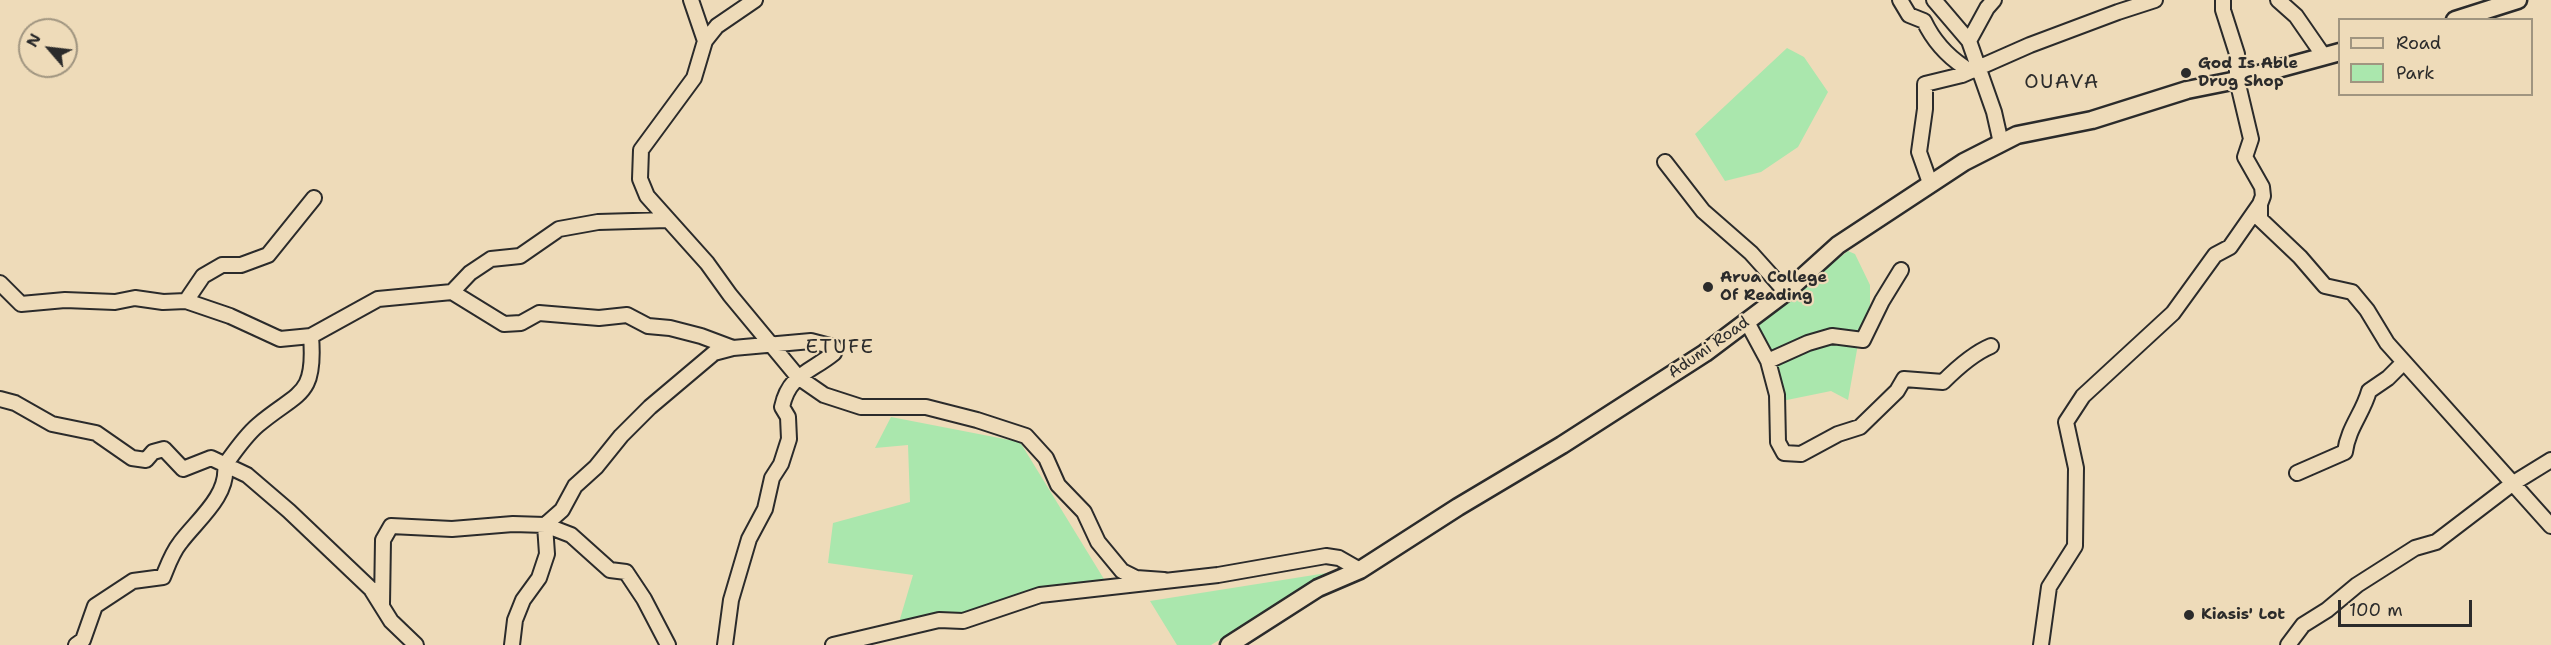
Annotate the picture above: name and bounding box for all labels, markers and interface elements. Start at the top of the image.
north arrow [18,18,78,78]
legend [2338,18,2533,96]
text: N [21,30,46,51]
text: Road [2396,31,2441,55]
place label: God Is Able Drug Shop [2198,54,2298,92]
text: Park [2396,61,2435,85]
marker: God Is Able Drug Shop [2179,66,2193,80]
district label: OUAVA [2024,71,2100,95]
place label: Arua College Of Reading [1720,268,1827,306]
marker: Arua College Of Reading [1701,280,1715,294]
street label: Adumi Road [1665,313,1753,383]
district label: ETUFE [806,336,874,360]
scale bar [2341,588,2474,626]
text: 100 m [2349,598,2403,622]
place label: Kiasis' Lot [2201,605,2285,625]
marker: Kiasis' Lot [2182,608,2196,622]

